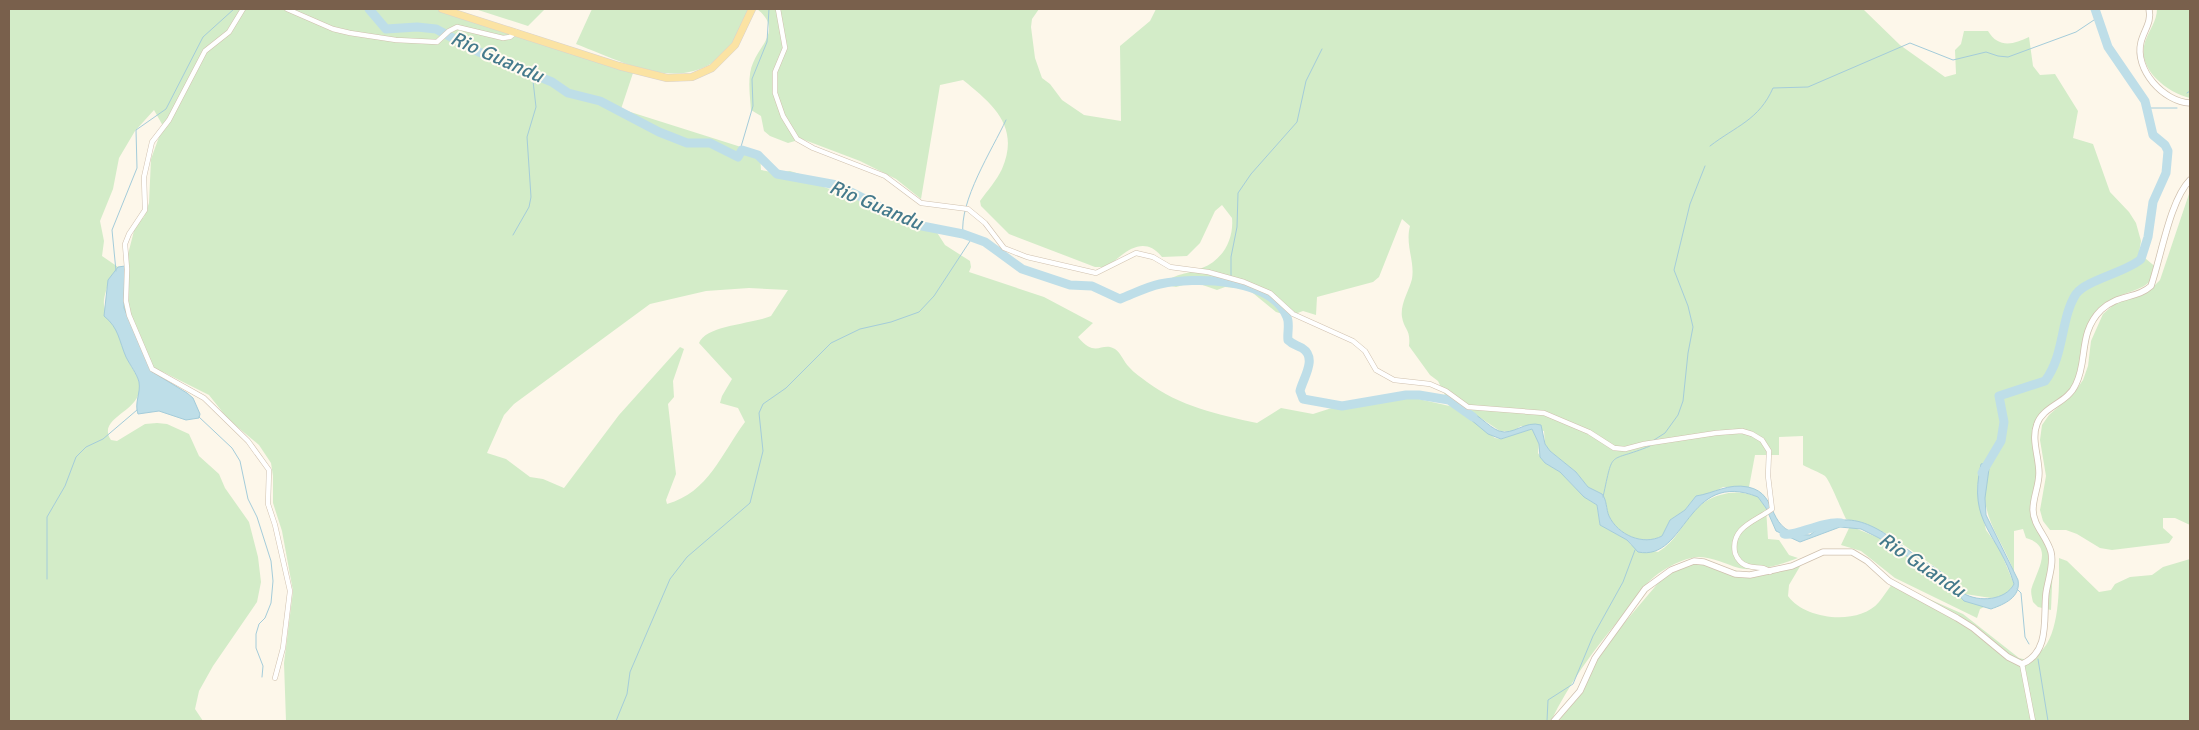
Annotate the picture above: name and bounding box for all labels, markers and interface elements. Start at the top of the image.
water label: Rio Guandu [447,26,548,89]
water label: Rio Guandu [826,174,927,236]
water label: Rio Guandu [1874,527,1971,604]

